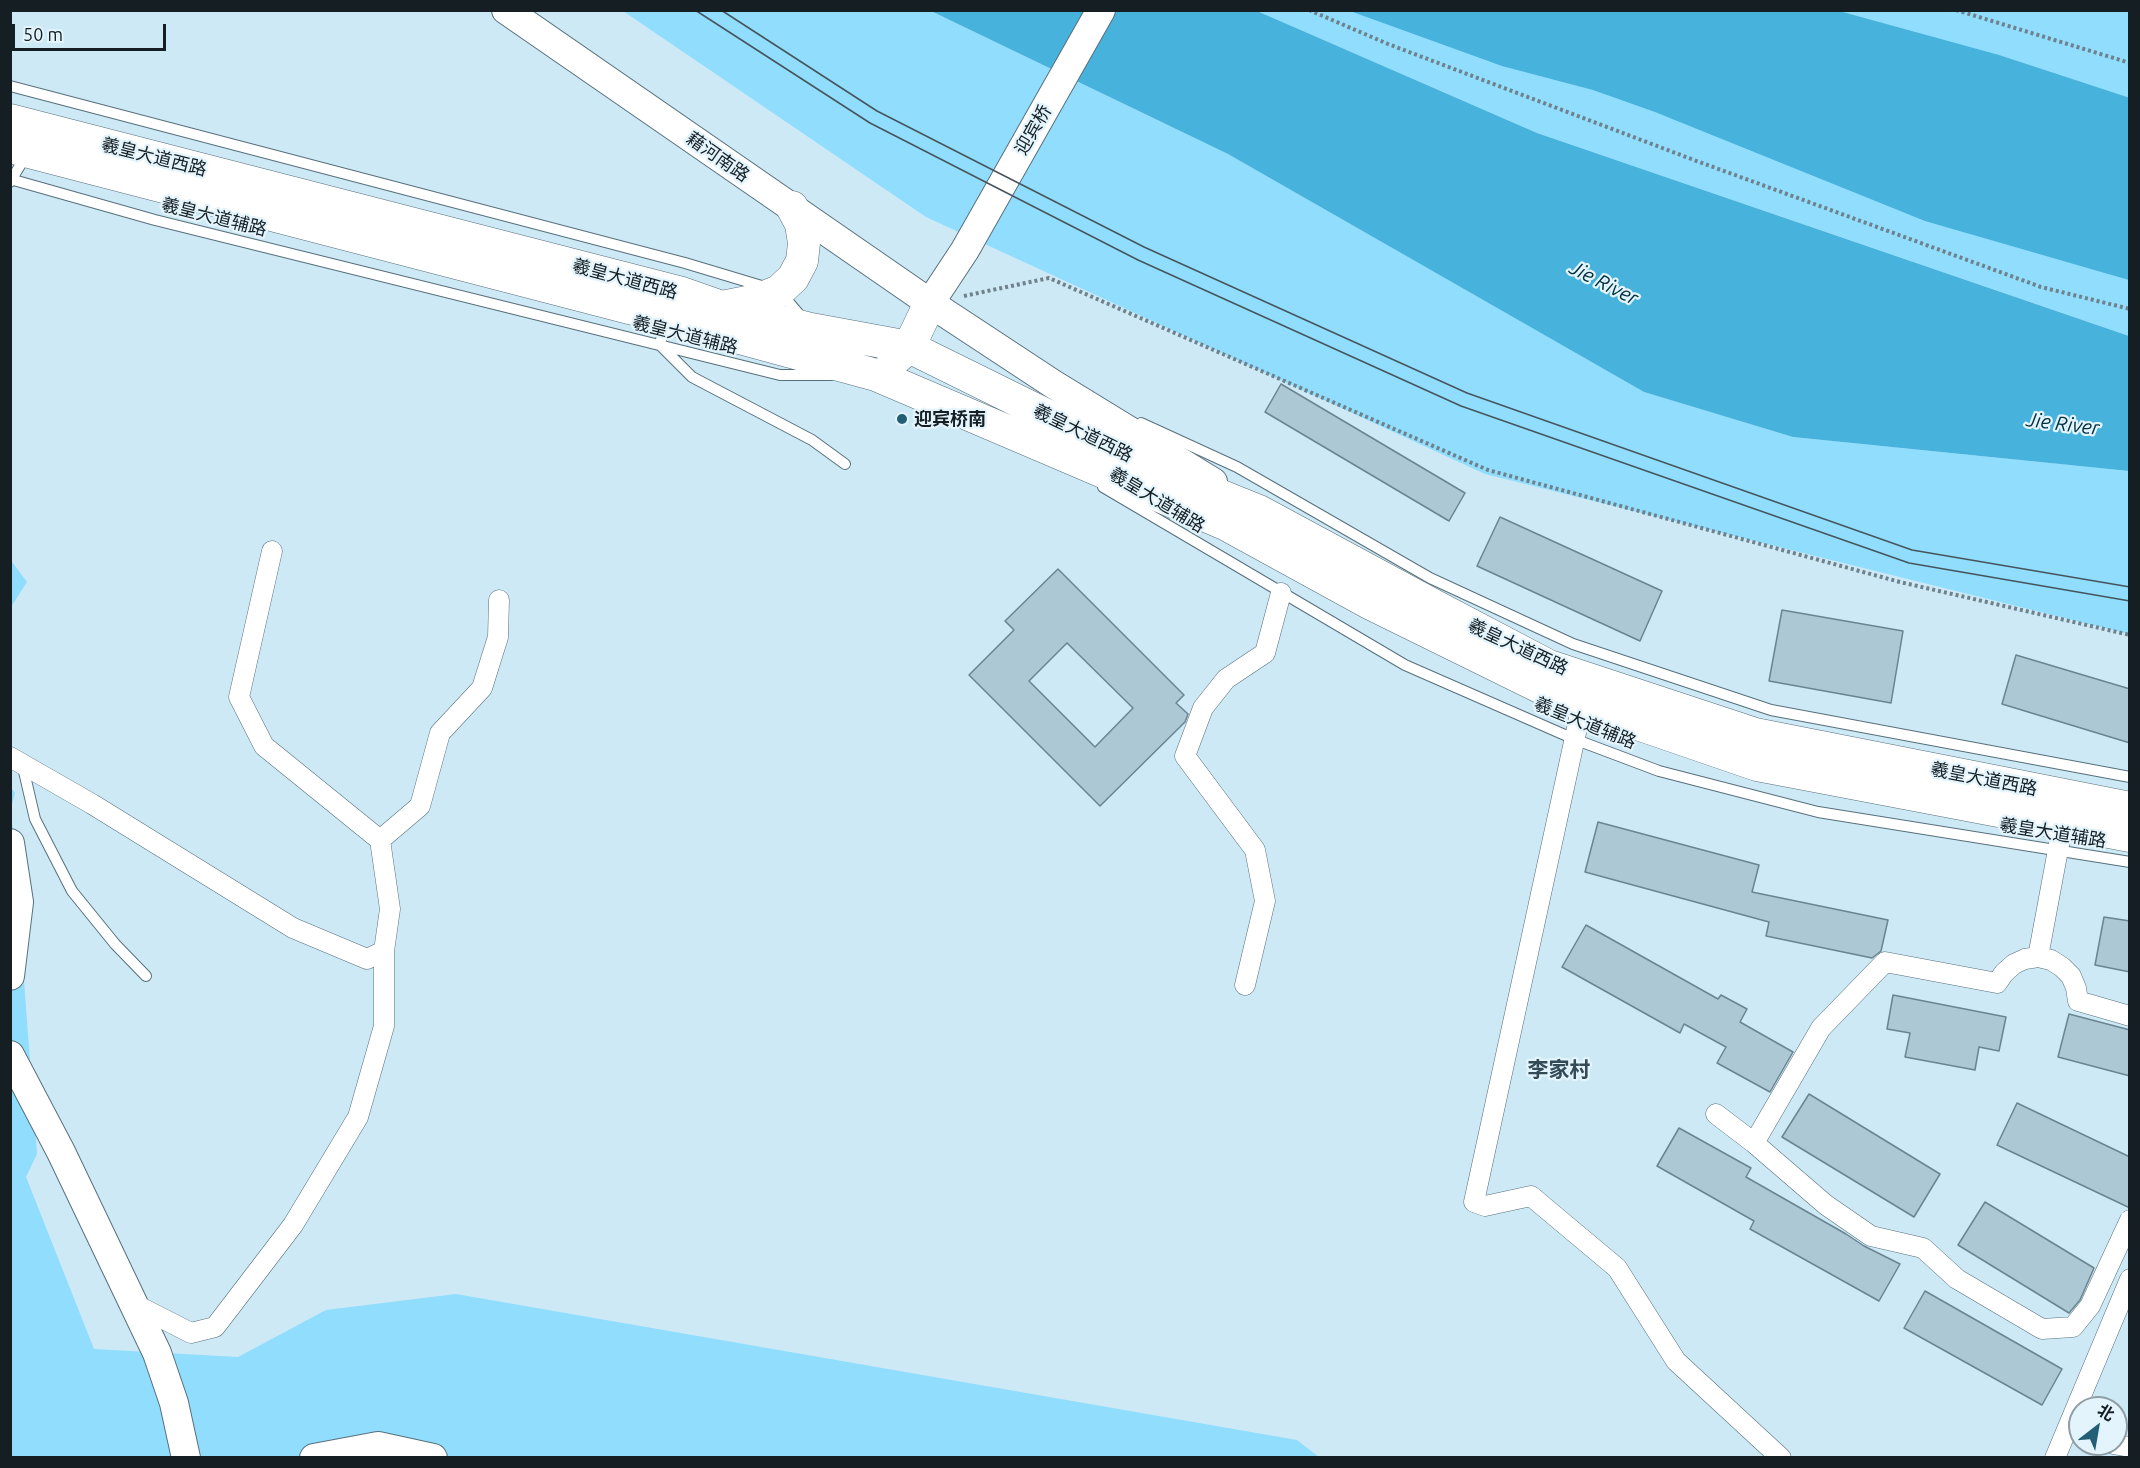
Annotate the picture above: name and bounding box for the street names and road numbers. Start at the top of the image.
street label: 迎宾桥 [1010,101,1056,159]
street label: 藉河南路 [682,128,754,186]
street label: 羲皇大道西路 [99,133,209,181]
street label: 羲皇大道辅路 [159,193,269,241]
street label: 羲皇大道西路 [570,255,680,303]
street label: 羲皇大道辅路 [630,311,740,359]
street label: 羲皇大道西路 [1030,400,1136,466]
street label: 羲皇大道辅路 [1105,463,1209,537]
street label: 羲皇大道西路 [1464,614,1572,680]
street label: 羲皇大道辅路 [1531,693,1639,753]
street label: 羲皇大道西路 [1929,758,2039,800]
street label: 羲皇大道辅路 [1998,814,2108,852]

